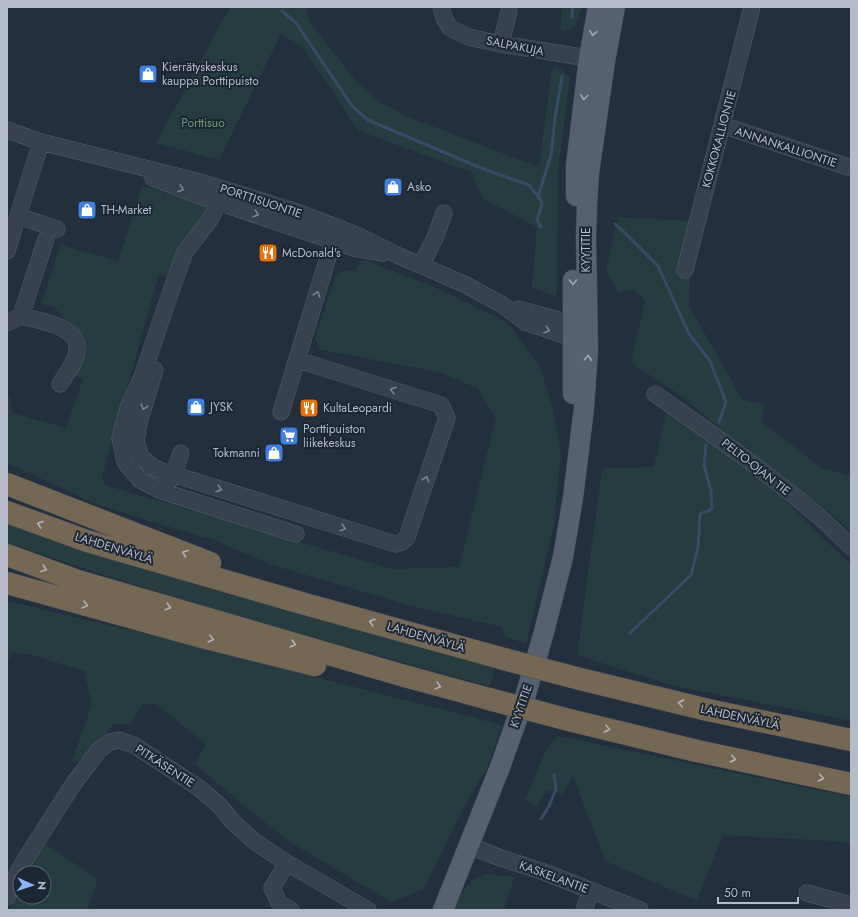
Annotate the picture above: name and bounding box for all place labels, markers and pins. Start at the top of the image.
place label: Kierrätyskeskus kauppa Porttipuisto [162,58,259,90]
shop icon: Kierrätyskeskus kauppa Porttipuisto [137,63,159,85]
shop icon: Asko [382,176,404,198]
place label: Asko [407,178,432,196]
shop icon: TH-Market [76,199,98,221]
place label: TH-Market [101,201,152,219]
restaurant icon: McDonald's [257,242,279,264]
place label: McDonald's [282,244,341,262]
shop icon: JYSK [185,396,207,418]
restaurant icon: KultaLeopardi [298,397,320,419]
place label: JYSK [208,398,233,416]
place label: KultaLeopardi [323,399,392,417]
place label: Porttipuiston liikekeskus [303,420,366,452]
supermarket icon: Porttipuiston liikekeskus [278,425,300,447]
shop icon: Tokmanni [263,442,285,464]
place label: Tokmanni [213,444,260,462]

